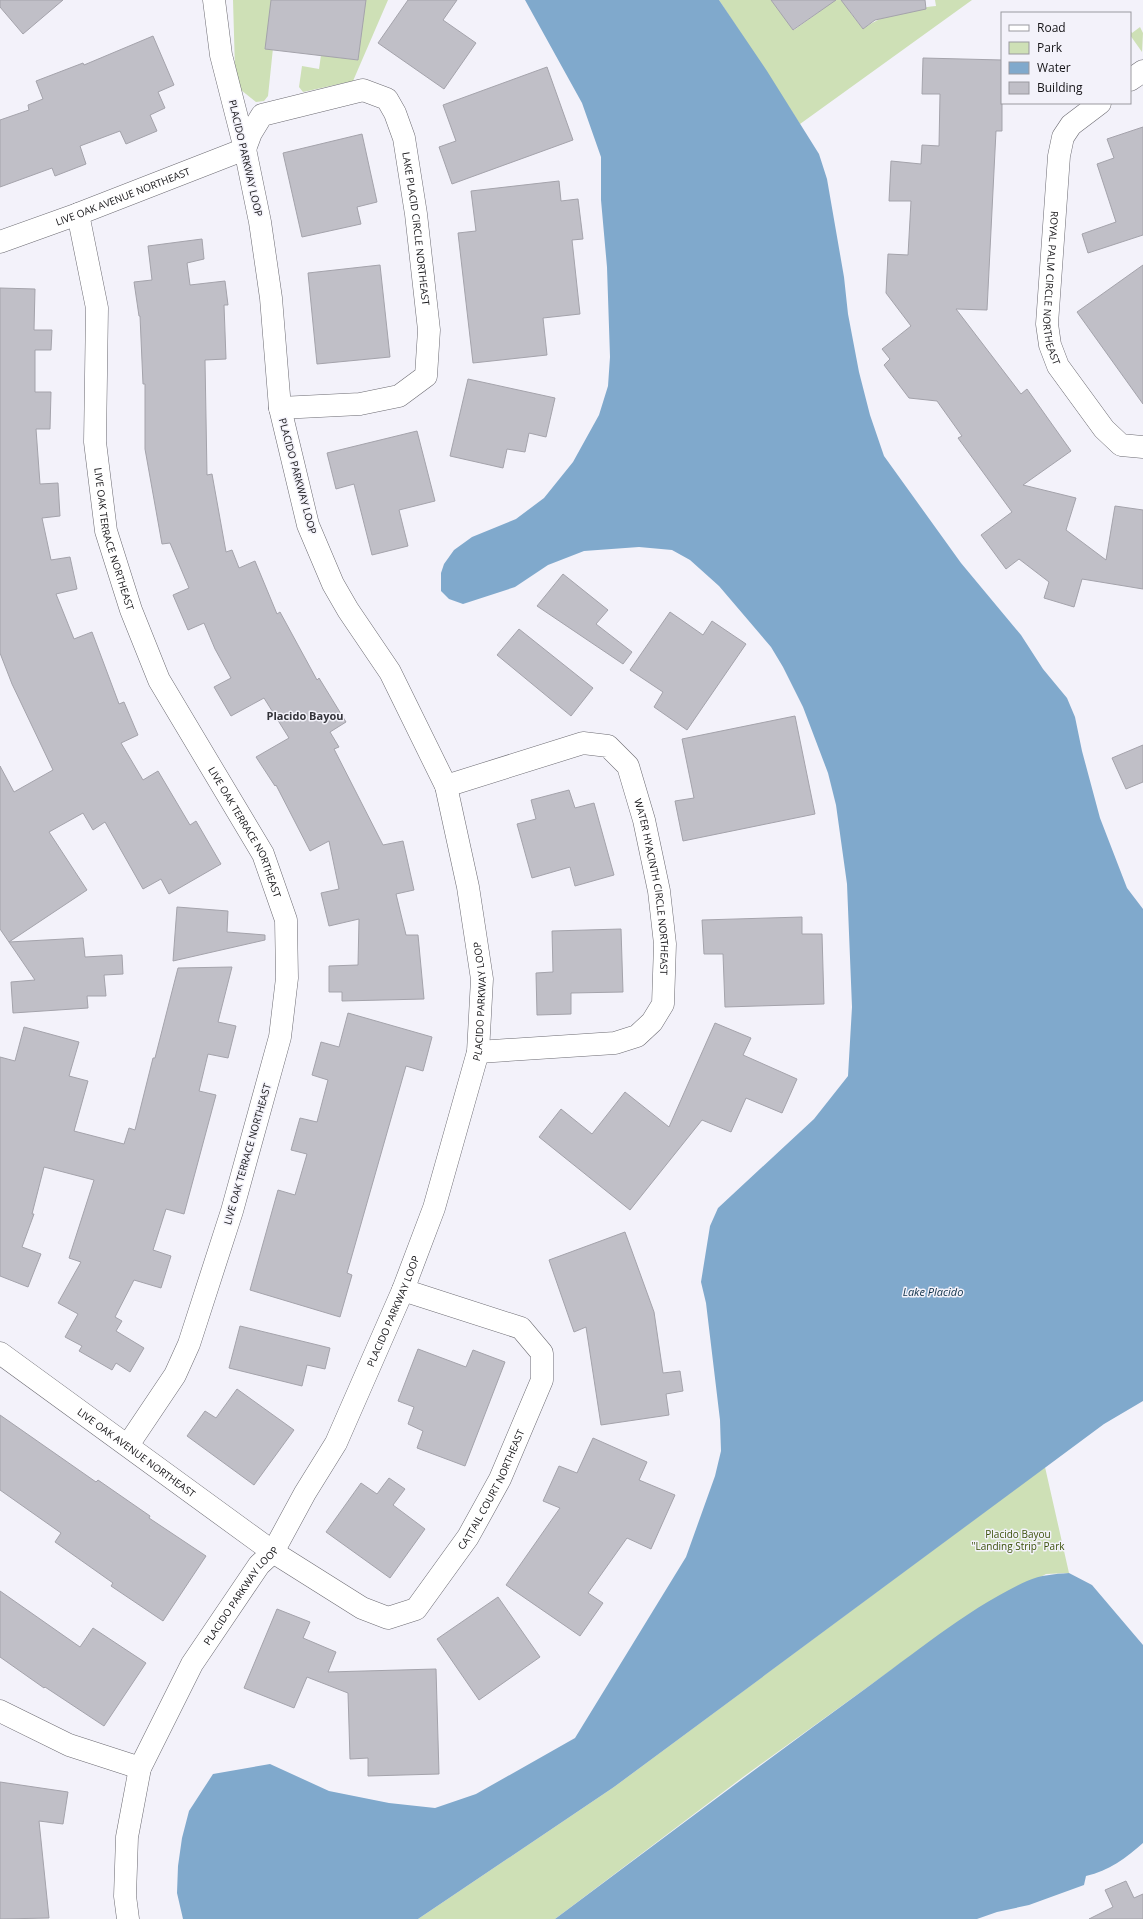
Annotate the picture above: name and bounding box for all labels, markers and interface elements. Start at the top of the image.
legend [1001,12,1131,104]
text: Road [1037,19,1066,36]
text: Park [1037,39,1063,56]
text: Water [1037,59,1071,76]
text: Building [1037,79,1083,96]
street label: PLACIDO PARKWAY LOOP [226,98,266,218]
street label: LAKE PLACID CIRCLE NORTHEAST [399,151,433,306]
street label: LIVE OAK AVENUE NORTHEAST [54,164,193,229]
street label: ROYAL PALM CIRCLE NORTHEAST [1040,211,1064,367]
street label: PLACIDO PARKWAY LOOP [276,416,320,536]
street label: LIVE OAK TERRACE NORTHEAST [91,467,138,612]
district label: Placido Bayou [267,708,343,723]
street label: LIVE OAK TERRACE NORTHEAST [205,764,285,900]
street label: WATER HYACINTH CIRCLE NORTHEAST [631,797,672,976]
street label: PLACIDO PARKWAY LOOP [469,941,489,1062]
street label: LIVE OAK TERRACE NORTHEAST [220,1081,274,1226]
street label: PLACIDO PARKWAY LOOP [363,1253,422,1369]
water label: Lake Placido [903,1284,963,1299]
street label: LIVE OAK AVENUE NORTHEAST [75,1405,199,1501]
street label: CATTAIL COURT NORTHEAST [454,1427,528,1552]
park label: Placido Bayou "Landing Strip" Park [972,1527,1065,1553]
street label: PLACIDO PARKWAY LOOP [200,1544,282,1648]

